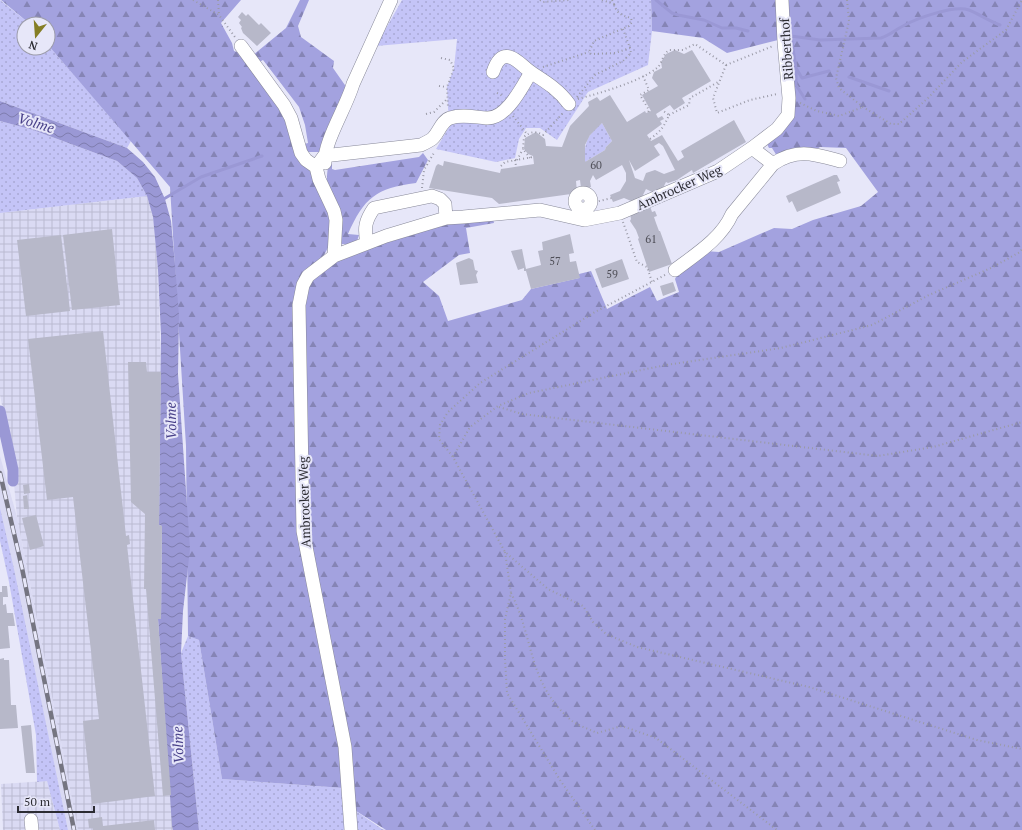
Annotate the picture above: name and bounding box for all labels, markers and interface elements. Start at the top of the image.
north arrow [16,16,56,56]
street label: Ribberthof [775,16,797,81]
text: N [26,37,39,53]
water label: Volme [16,108,57,137]
house number: 60 [590,158,602,172]
street label: Ambrocker Weg [634,160,725,214]
house number: 61 [645,232,657,246]
house number: 57 [549,254,561,268]
house number: 59 [606,267,618,281]
water label: Volme [161,402,180,440]
street label: Ambrocker Weg [293,456,315,548]
water label: Volme [167,725,188,764]
scale bar [18,788,94,814]
text: 50 m [24,794,51,809]

